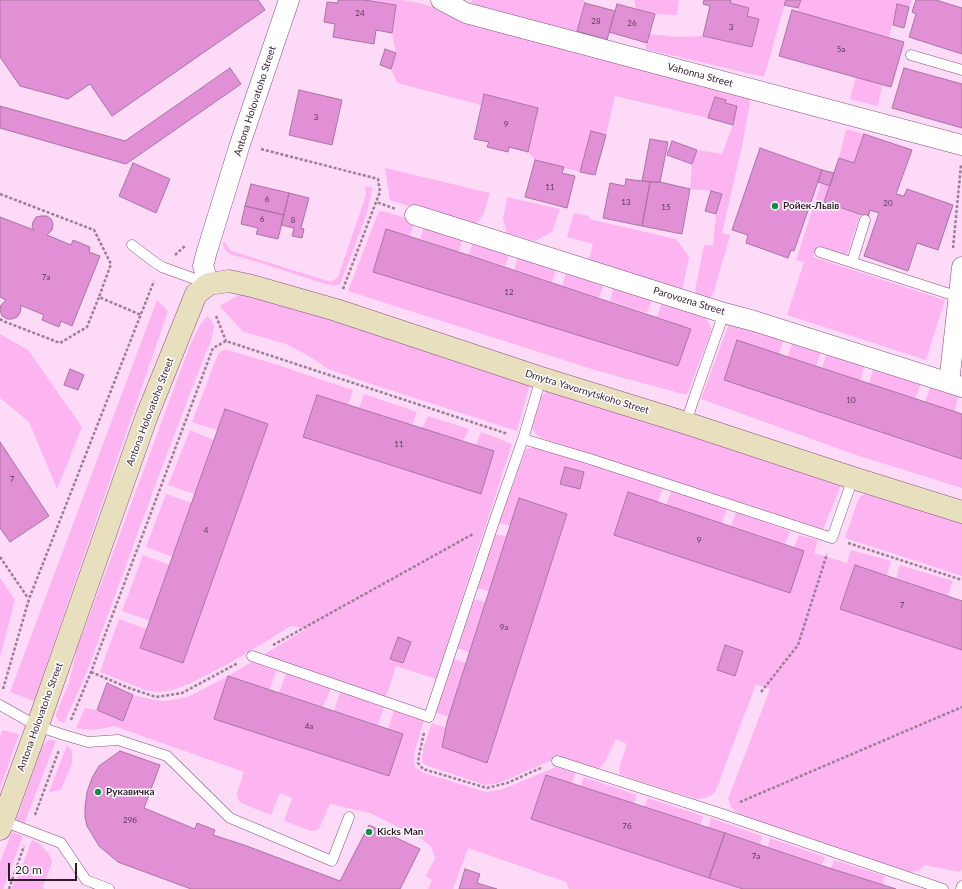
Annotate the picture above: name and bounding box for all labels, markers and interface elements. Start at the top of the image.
house number: 24 [355,8,365,18]
house number: 28 [591,16,601,26]
house number: 26 [627,18,637,28]
house number: 3 [729,22,733,32]
street label: Antona Holovatoho Street [232,44,278,158]
house number: 5а [837,44,845,54]
street label: Vahonna Street [666,60,734,90]
house number: 3 [314,112,318,122]
house number: 9 [504,119,508,129]
house number: 11 [545,182,555,192]
house number: 6 [265,194,269,204]
house number: 13 [621,197,631,207]
house number: 20 [883,198,893,208]
place label: Ройек-Львів [783,200,839,212]
marker: Ройек-Львів [770,201,780,211]
house number: 15 [661,202,671,212]
house number: 6 [260,214,264,224]
house number: 8 [291,215,295,225]
house number: 7а [42,272,50,282]
street label: Parovozna Street [652,284,726,318]
house number: 12 [504,287,514,297]
street label: Antona Holovatoho Street [124,356,176,468]
street label: Dmytra Yavornytskoho Street [524,367,650,417]
house number: 10 [846,395,856,405]
house number: 11 [394,439,404,449]
house number: 7 [10,474,14,484]
house number: 4 [204,525,208,535]
house number: 9 [697,535,701,545]
house number: 7 [900,600,904,610]
house number: 9а [500,622,508,632]
street label: Antona Holovatoho Street [15,661,65,773]
house number: 4а [305,721,313,731]
place label: Рукавичка [106,786,155,798]
marker: Рукавичка [93,787,103,797]
house number: 29б [123,815,137,825]
house number: 7б [622,821,632,831]
place label: Kicks Man [377,826,423,838]
marker: Kicks Man [364,827,374,837]
house number: 7а [752,851,760,861]
scale bar [10,855,79,881]
text: 20 m [15,862,42,877]

